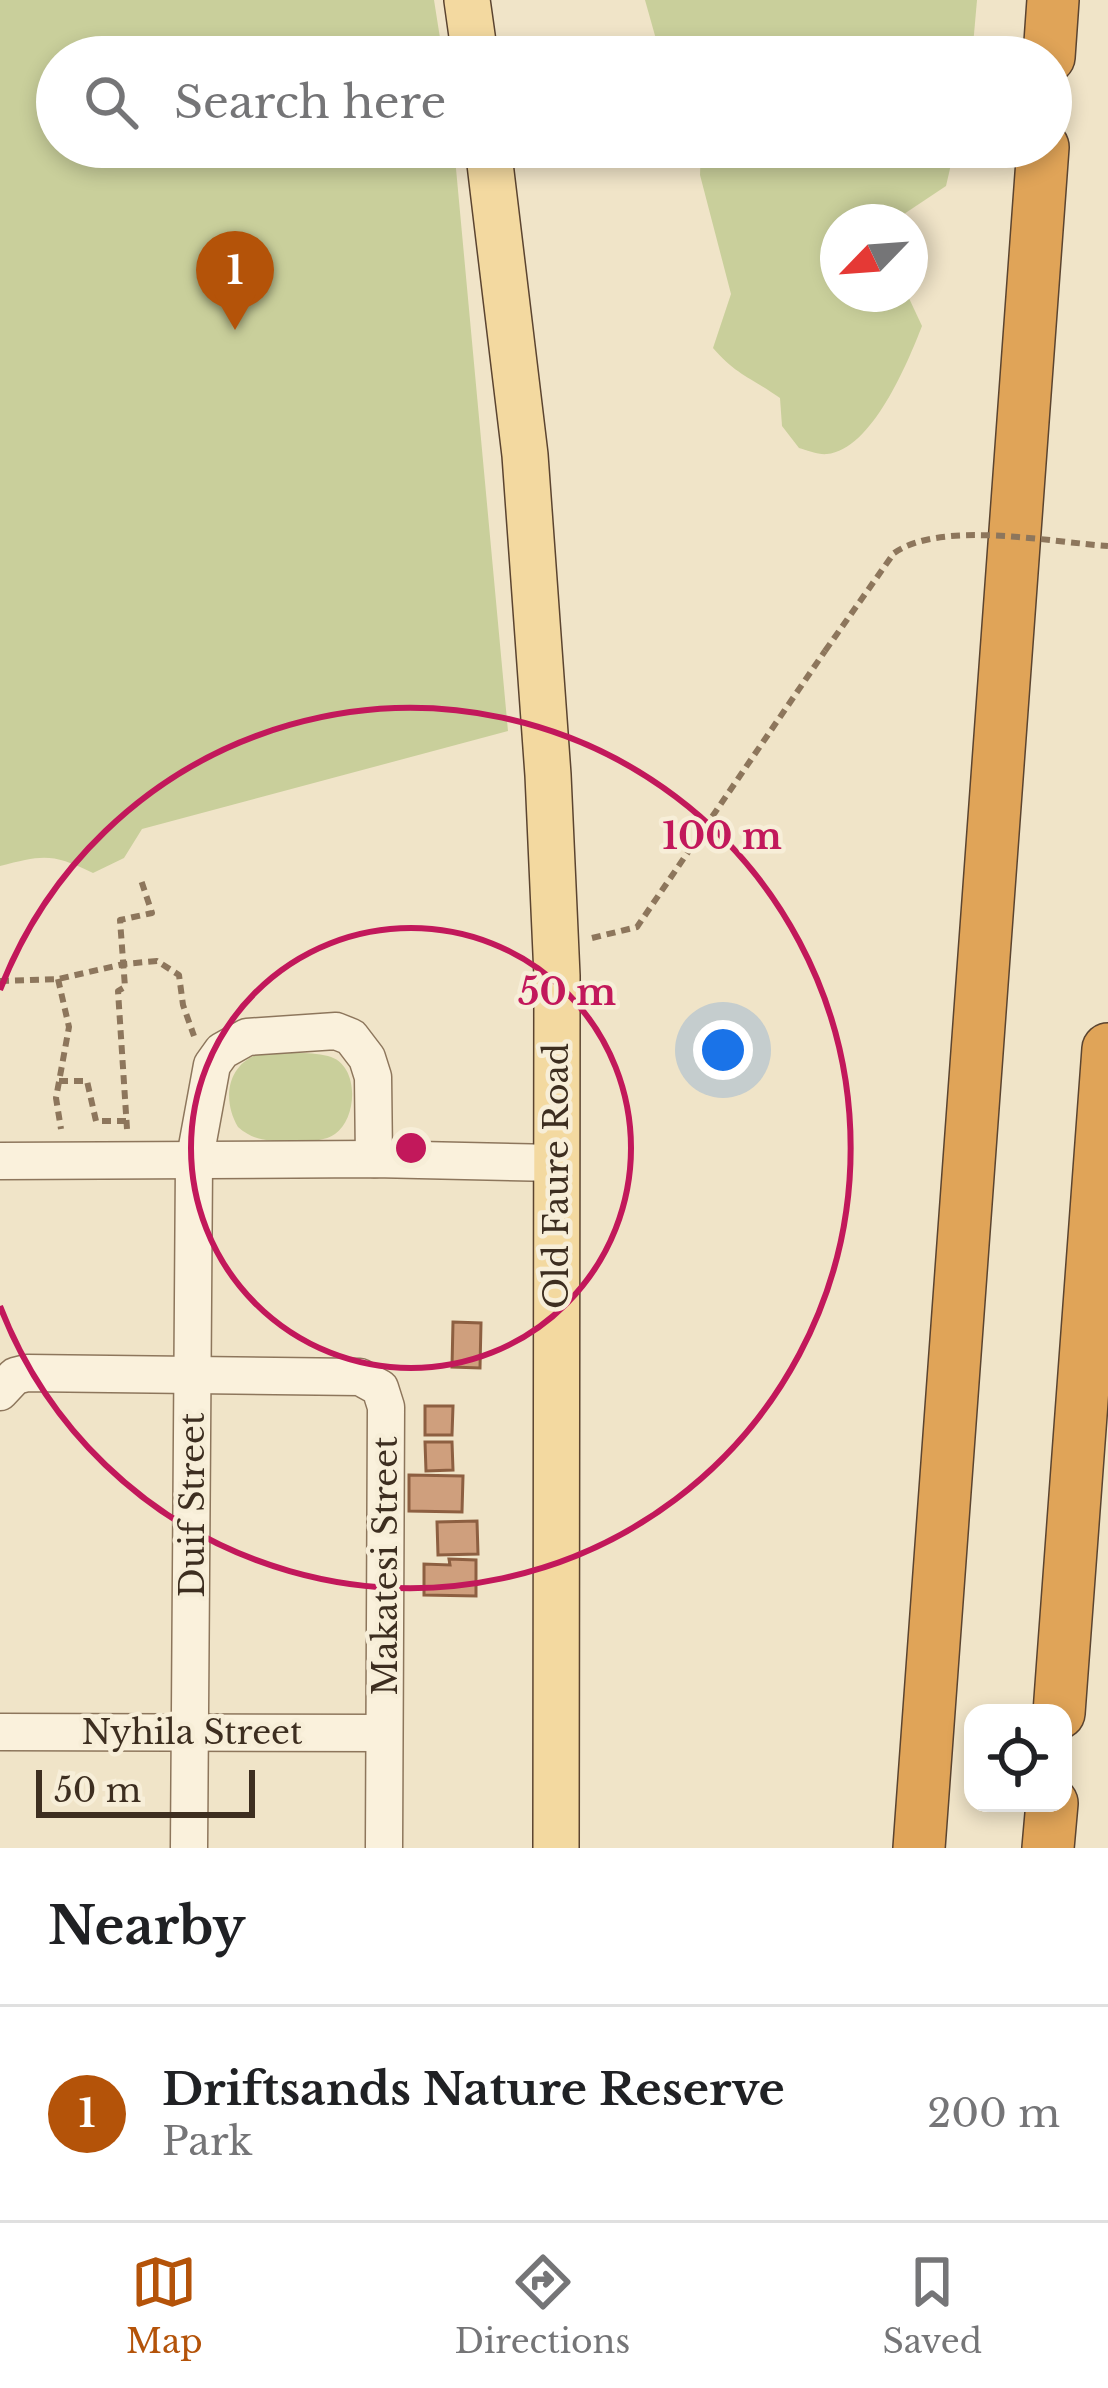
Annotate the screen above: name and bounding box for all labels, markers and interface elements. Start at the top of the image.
search box [36,36,1072,168]
icon: search [78,69,144,135]
text: Search here [174,74,446,130]
north arrow [820,204,928,312]
pin: 1 [196,231,274,330]
text: 100 m [662,814,782,859]
text: 50 m [518,970,616,1015]
your location [693,1020,753,1080]
street label: Old Faure Road [536,1043,577,1309]
centre of rings [390,1127,432,1169]
street label: Duif Street [172,1412,213,1597]
street label: Makatesi Street [365,1436,406,1696]
map controls [964,1704,1072,1812]
button: locate [964,1704,1072,1812]
street label: Nyhila Street [81,1712,303,1753]
scale bar [36,1764,255,1817]
text: 50 m [54,1770,141,1811]
text: Nearby [48,1895,245,1958]
text: Driftsands Nature Reserve [162,2061,785,2117]
text: 1 [78,2089,96,2138]
text: 200 m [927,2089,1060,2138]
text: Park [162,2117,253,2166]
tab: Map [126,2249,203,2362]
tab: Directions [455,2249,630,2362]
tab: Saved [882,2249,982,2362]

